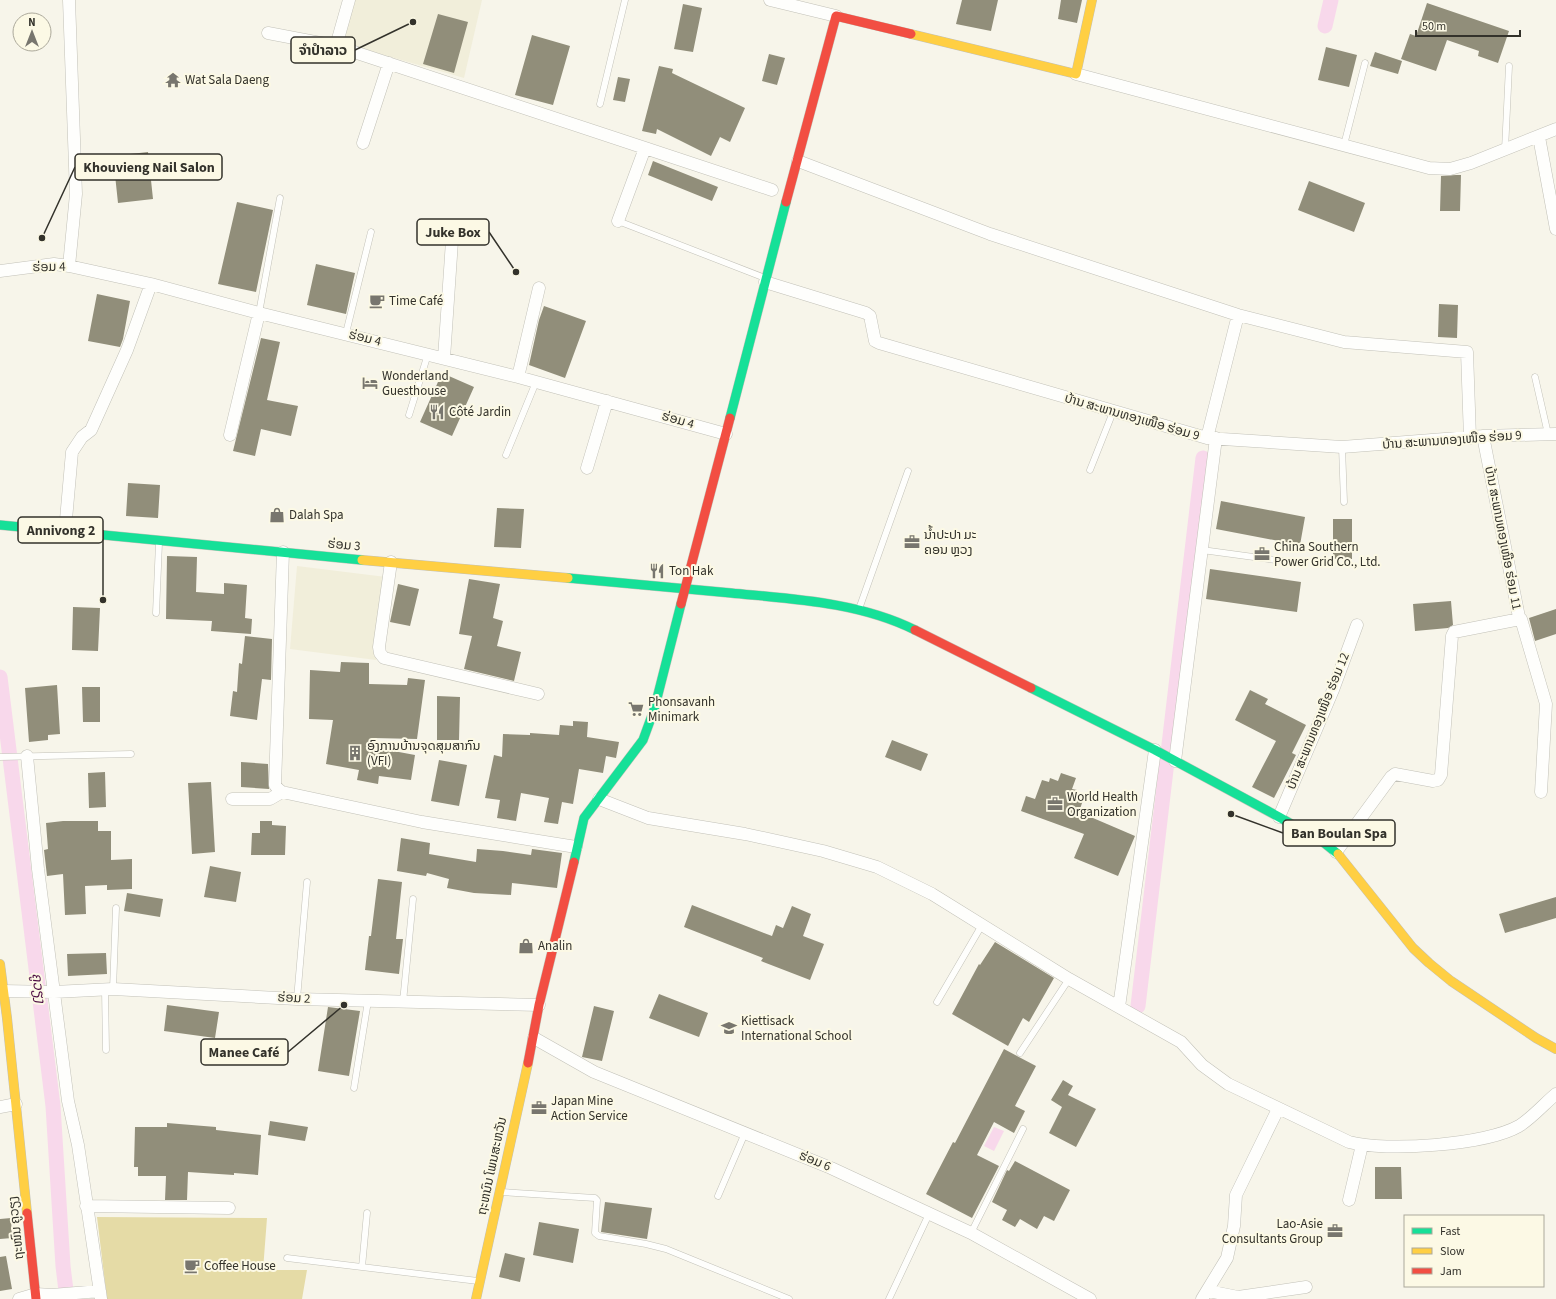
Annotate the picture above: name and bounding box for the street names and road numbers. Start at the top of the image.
street label: ຮ່ອມ 4 [32,258,66,276]
street label: ຮ່ອມ 4 [347,325,384,351]
street label: ບ້ານ ສະພານທອງເໜືອ ຮ່ອມ 9 [1062,389,1202,445]
street label: ຮ່ອມ 4 [660,407,697,433]
street label: ບ້ານ ສະພານທອງເໜືອ ຮ່ອມ 9 [1382,426,1522,454]
street label: ບ້ານ ສະພານທອງເໜືອ ຮ່ອມ 11 [1480,464,1526,612]
street label: ຮ່ອມ 3 [327,535,361,555]
street label: ບ້ານ ສະພານທອງເໜືອ ຮ່ອມ 12 [1282,650,1354,792]
street label: ຮ່ອມ 2 [277,988,311,1008]
street label: ຖະຫນົນ ໂພນສະຫວັນ [473,1115,511,1217]
street label: ຮ່ອມ 6 [796,1146,834,1176]
street label: ຖະໜົນ ຄູວຽງ [4,1195,28,1261]

